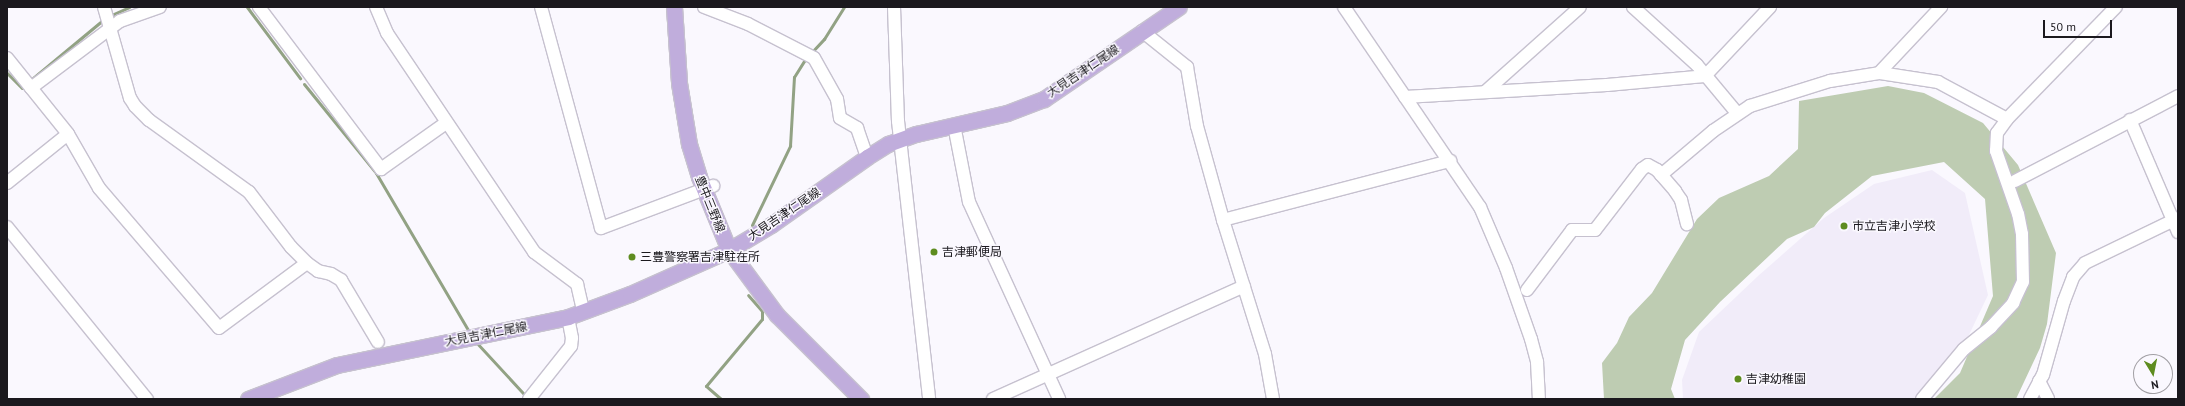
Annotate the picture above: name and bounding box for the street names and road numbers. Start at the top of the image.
street label: 大見吉津仁尾線 [1044,42,1122,100]
street label: 豊中三野線 [692,173,728,235]
street label: 大見吉津仁尾線 [745,185,823,243]
street label: 大見吉津仁尾線 [443,319,529,349]

